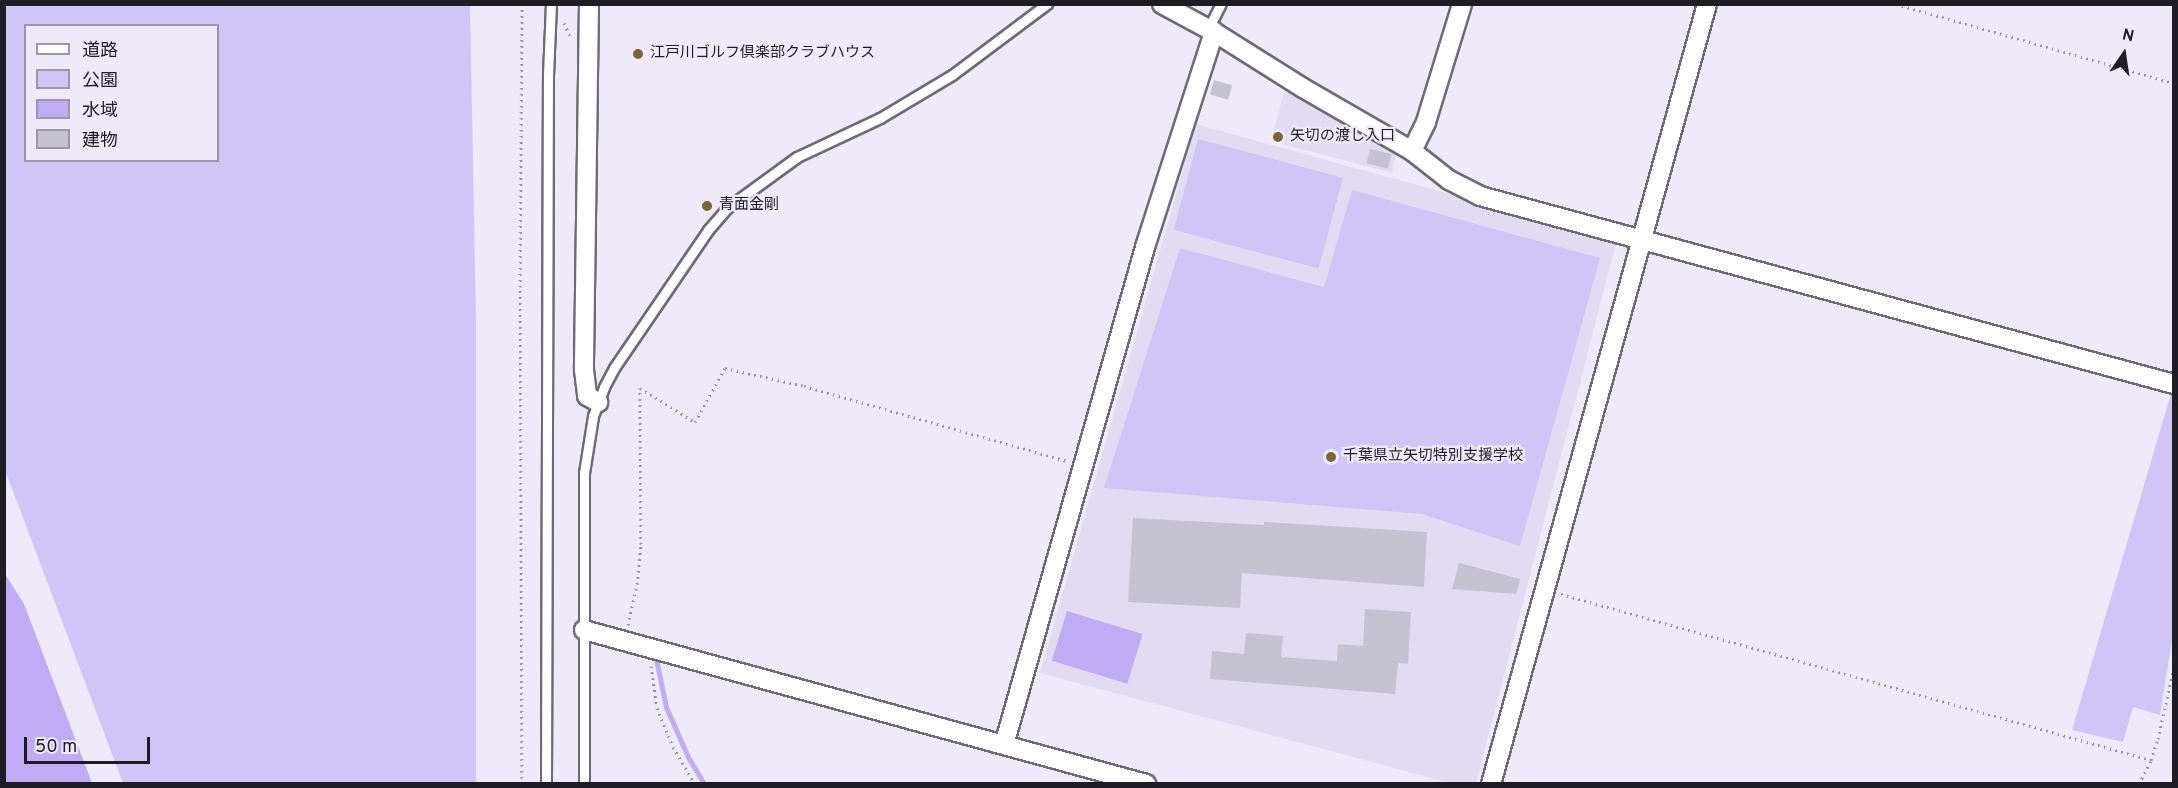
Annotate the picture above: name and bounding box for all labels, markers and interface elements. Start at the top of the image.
legend [24,24,219,162]
north arrow [2094,24,2154,84]
text: N [2120,25,2136,47]
text: 道路 [82,40,118,63]
place label: 江戸川ゴルフ倶楽部クラブハウス [650,45,875,63]
marker: 江戸川ゴルフ倶楽部クラブハウス [631,47,645,61]
text: 公園 [82,70,118,93]
text: 水域 [82,100,118,123]
place label: 矢切の渡し入口 [1290,128,1395,146]
text: 建物 [82,130,118,153]
marker: 矢切の渡し入口 [1271,130,1285,144]
place label: 青面金剛 [719,197,779,215]
marker: 青面金剛 [700,199,714,213]
place label: 千葉県立矢切特別支援学校 [1343,448,1523,466]
marker: 千葉県立矢切特別支援学校 [1324,450,1338,464]
scale bar [27,725,153,763]
text: 50 m [35,736,77,759]

